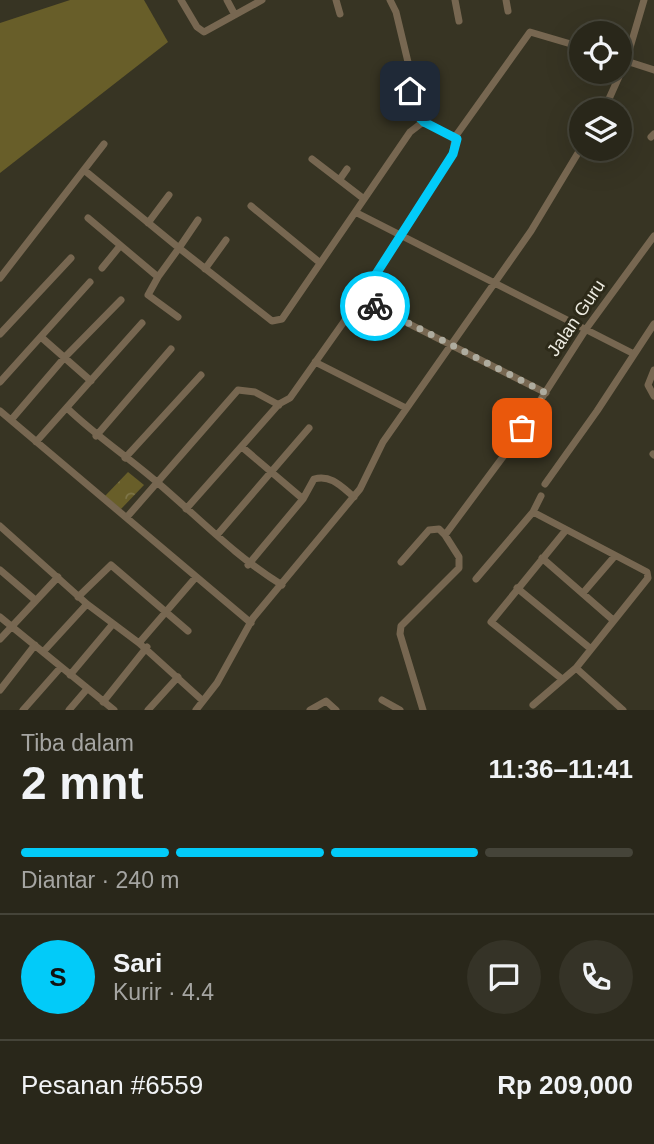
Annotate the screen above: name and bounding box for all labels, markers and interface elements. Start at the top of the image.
map controls [569,21,632,161]
button: locate [569,21,632,84]
pin [380,61,440,121]
icon: home [391,72,429,110]
button: layers [569,98,632,161]
courier [340,271,410,341]
street label: Jalan Guru [543,276,609,360]
icon: bike [356,287,394,325]
pin [492,398,552,458]
icon: bag [503,409,541,447]
text: Tiba dalam [21,730,134,756]
text: 11:36–11:41 [488,754,633,784]
text: 2 mnt [21,757,144,809]
text: Diantar · 240 m [21,867,180,893]
button: chat [467,940,541,1014]
button: phone [559,940,633,1014]
text: Sari [113,948,162,978]
text: S [49,962,67,992]
text: Kurir · 4.4 [113,979,214,1005]
text: Pesanan #6559 [21,1070,203,1100]
text: Rp 209,000 [497,1070,633,1100]

